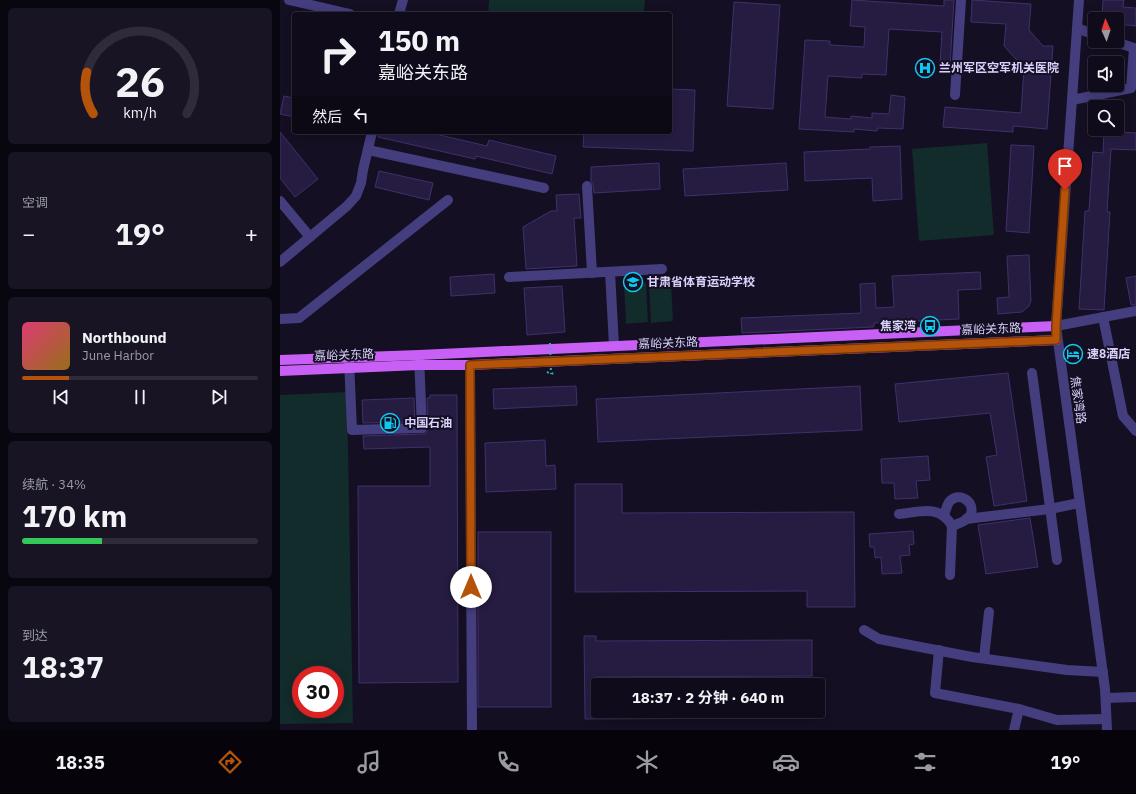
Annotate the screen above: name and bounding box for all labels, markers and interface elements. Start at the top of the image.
north arrow [1088,12,1124,48]
map controls [1088,12,1124,136]
text: 150 m [378,22,460,59]
icon: right [312,28,364,80]
text: 26 [115,54,165,108]
button: sound [1088,56,1124,92]
hospital icon: 兰州军区空军机关医院 [914,57,936,79]
place label: 兰州军区空军机关医院 [939,60,1059,75]
text: 嘉峪关东路 [378,61,468,84]
button: search [1088,100,1124,136]
text: km/h [123,103,157,122]
icon: left [350,104,372,126]
text: 然后 [312,107,342,126]
pin [1048,149,1082,190]
icon: arrive [1054,155,1076,177]
text: 空调 [22,194,48,211]
text: 19° [115,214,165,253]
text: − [22,219,35,248]
text: + [245,219,258,248]
school or university icon: 甘肃省体育运动学校 [622,271,644,293]
place label: 甘肃省体育运动学校 [647,274,755,289]
bus stop icon: 焦家湾 [919,315,941,337]
place label: 焦家湾 [880,318,916,333]
street label: 嘉峪关东路 [961,320,1021,337]
text: Northbound [82,328,167,347]
street label: 嘉峪关东路 [638,334,698,351]
hotel icon: 速8酒店 [1062,343,1084,365]
street label: 嘉峪关东路 [314,346,374,363]
place label: 速8酒店 [1087,346,1130,361]
text: June Harbor [82,347,154,364]
street label: 焦家湾路 [1068,375,1089,425]
icon: previous [50,386,72,408]
icon: pause [129,386,151,408]
icon: next [208,386,230,408]
fuel station icon: 中国石油 [379,412,401,434]
place label: 中国石油 [404,415,452,430]
text: 续航 · 34% [22,476,86,493]
text: 170 km [22,496,127,535]
position arrow [450,566,492,608]
text: 到达 [22,627,48,644]
text: 18:37 [22,647,104,686]
speed limit sign: 30 [292,666,344,718]
text: 18:37 · 2 分钟 · 640 m [632,688,784,707]
icon: directions [216,748,244,776]
icon: music [355,748,383,776]
icon: phone [494,748,522,776]
icon: climate [633,748,661,776]
icon: car [772,748,800,776]
icon: filters [911,748,939,776]
text: 18:35 [56,751,105,774]
text: 19° [1050,751,1080,774]

